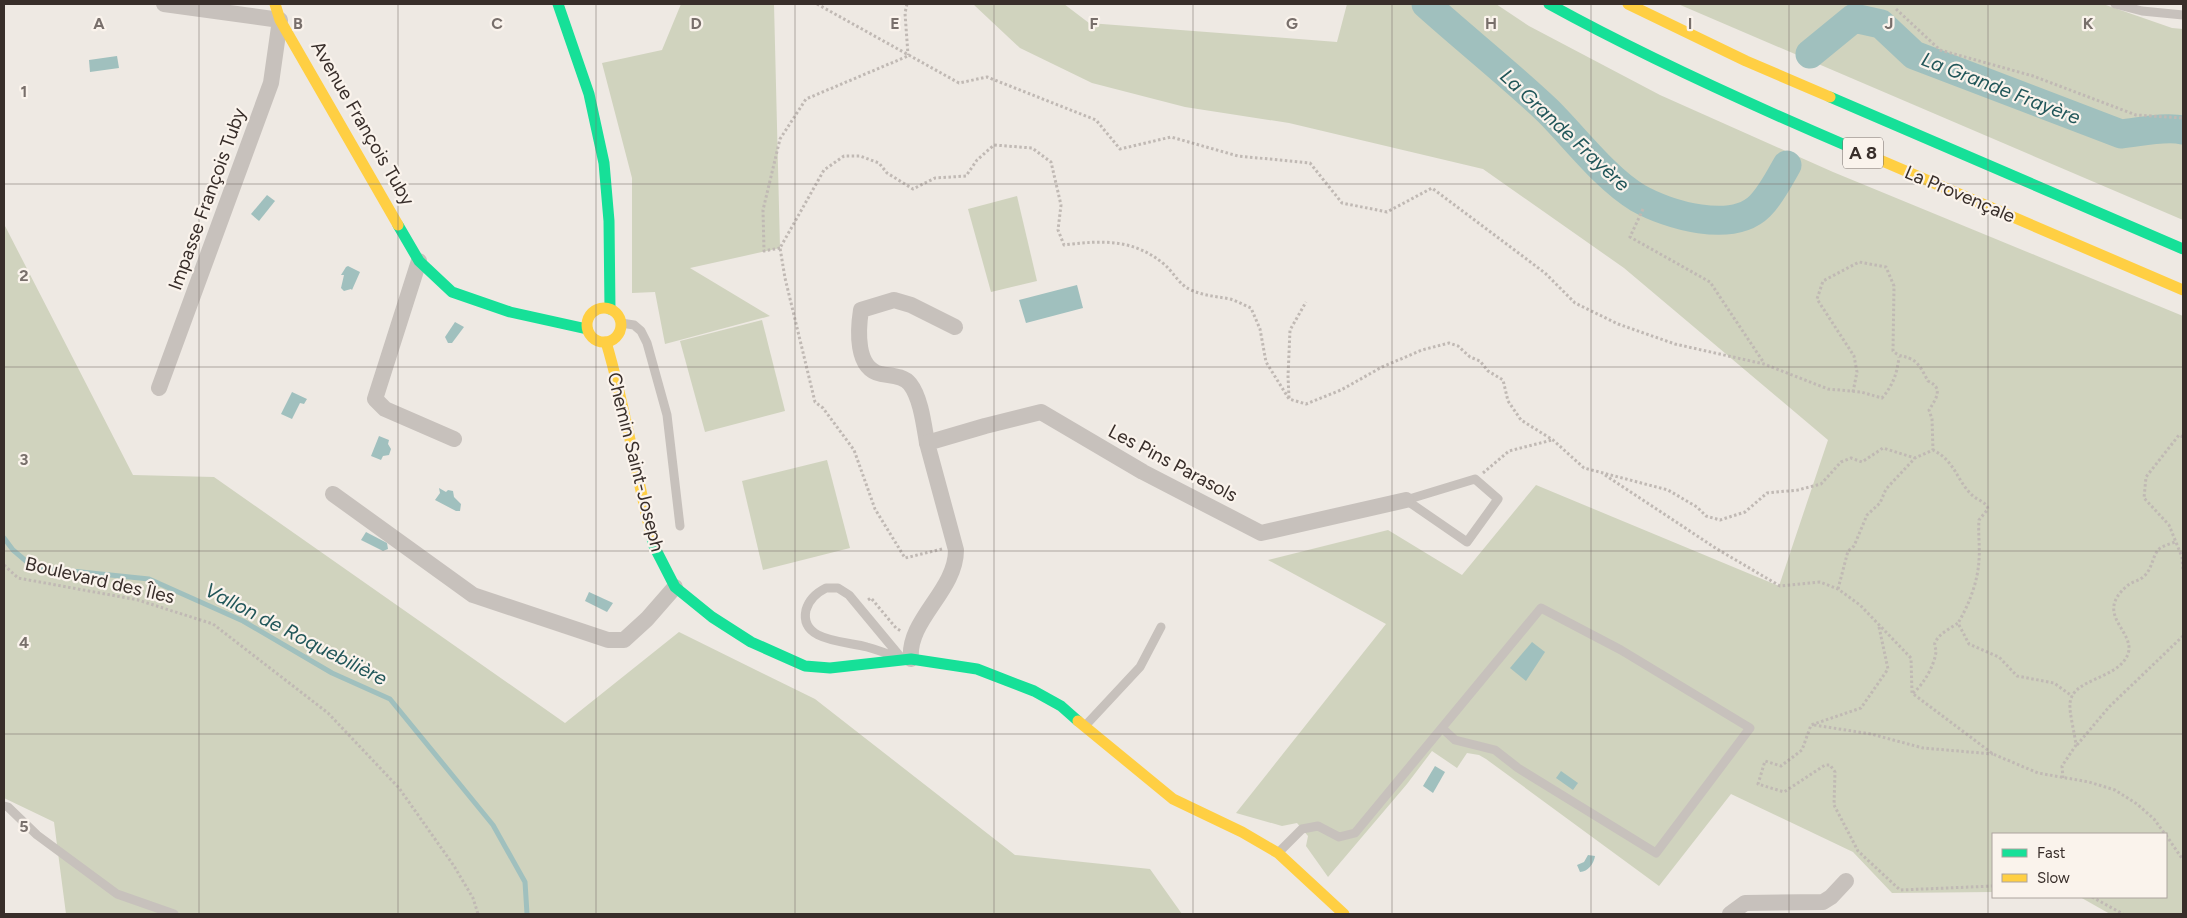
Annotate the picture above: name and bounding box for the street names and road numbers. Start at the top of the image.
street label: Avenue François Tuby [307,37,419,209]
street label: Impasse François Tuby [163,105,251,293]
road number: A 8 [1843,138,1883,168]
street label: La Provençale [1901,160,2019,228]
street label: Chemin Saint-Joseph [603,370,669,554]
street label: Les Pins Parasols [1105,419,1242,507]
street label: Boulevard des Îles [23,552,177,608]

